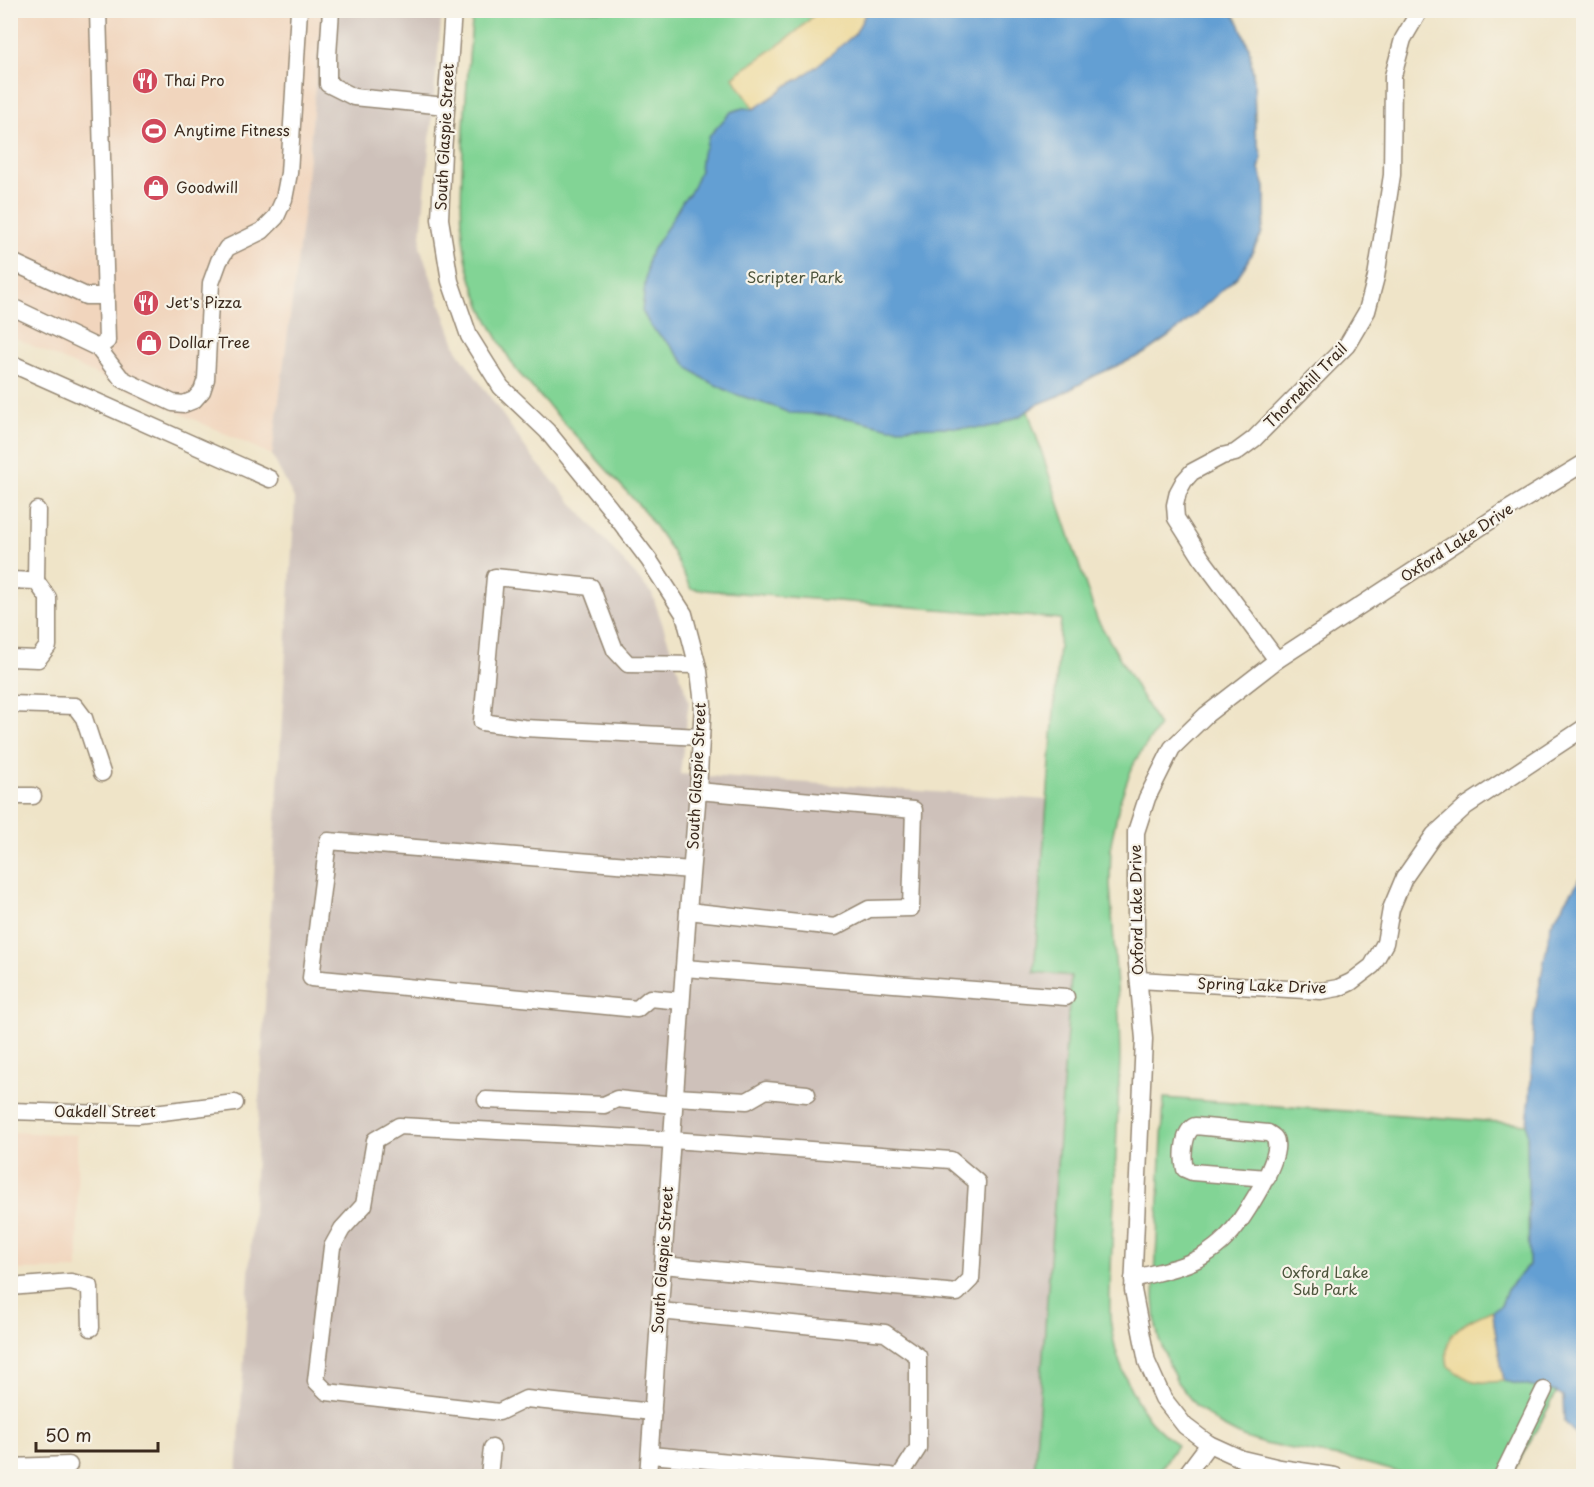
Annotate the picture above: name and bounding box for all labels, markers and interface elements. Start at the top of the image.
street label: South Glaspie Street [428,63,459,211]
restaurant icon: Thai Pro [130,66,160,96]
place label: Thai Pro [164,68,224,91]
sports icon: Anytime Fitness [139,116,169,146]
place label: Anytime Fitness [174,118,290,141]
shop icon: Goodwill [141,173,171,203]
place label: Goodwill [176,175,238,198]
park label: Scripter Park [747,265,843,288]
restaurant icon: Jet's Pizza [131,288,161,318]
place label: Jet's Pizza [166,290,242,313]
shop icon: Dollar Tree [134,328,164,358]
place label: Dollar Tree [168,330,250,353]
street label: Thornehill Trail [1258,337,1352,433]
street label: Oxford Lake Drive [1395,497,1517,587]
street label: South Glaspie Street [680,702,711,850]
street label: Oxford Lake Drive [1123,844,1148,976]
street label: Spring Lake Drive [1197,971,1327,998]
street label: Oakdell Street [54,1099,156,1122]
street label: South Glaspie Street [645,1186,678,1334]
park label: Oxford Lake Sub Park [1281,1260,1369,1300]
scale bar [36,1415,158,1453]
text: 50 m [45,1421,92,1448]

